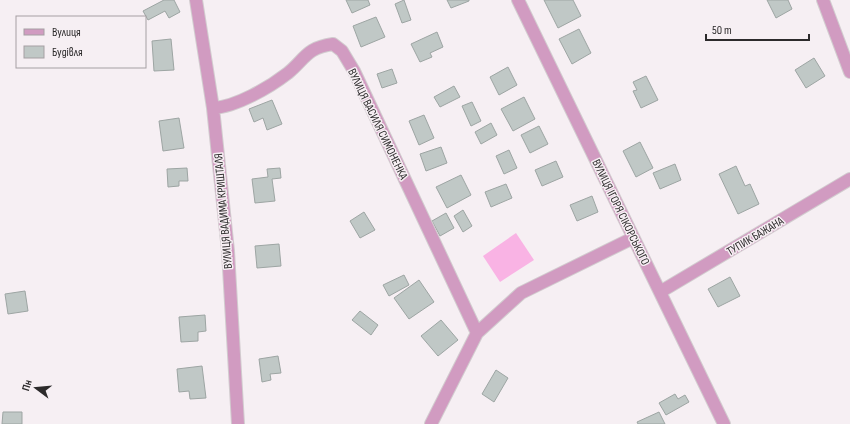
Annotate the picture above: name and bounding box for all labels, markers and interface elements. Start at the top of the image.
legend [16,16,146,68]
scale bar [706,16,809,42]
text: 50 m [712,23,732,38]
text: Вулиця [52,25,81,40]
text: Будівля [52,45,83,60]
street label: ВУЛИЦЯ ВАСИЛЯ СИМОНЕНКА [344,66,411,183]
street label: ВУЛИЦЯ ВАДИМА КРИШТАЛЯ [211,153,236,269]
street label: ВУЛИЦЯ ІГОРЯ СІКОРСЬКОГО [588,157,653,268]
street label: ТУПИК БАЖАНА [724,213,787,259]
north arrow [16,368,56,408]
text: Пн [19,378,35,392]

